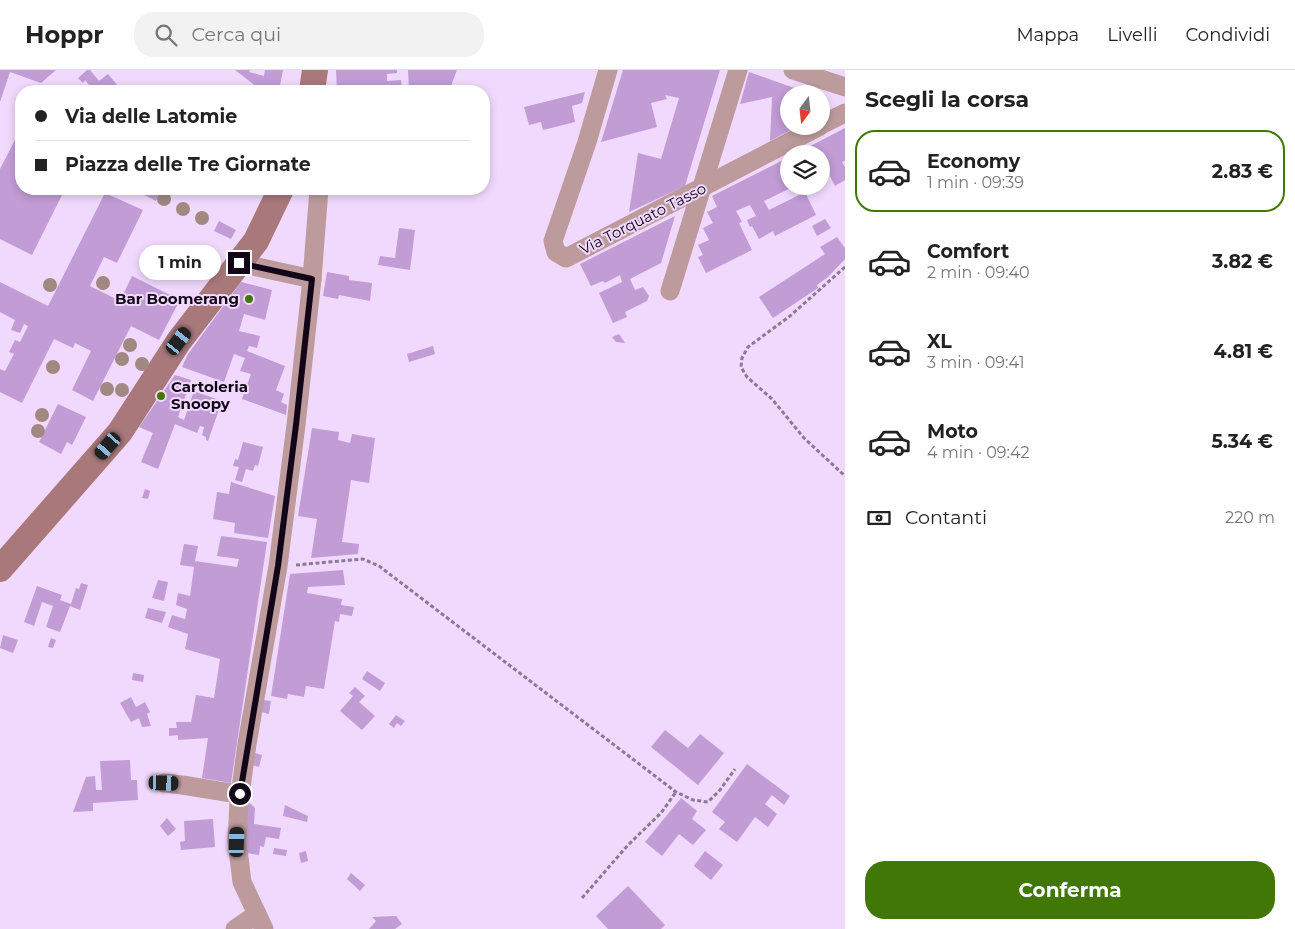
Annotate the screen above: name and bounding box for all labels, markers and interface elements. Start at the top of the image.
search box [134,12,484,57]
text: Hoppr [25,20,104,49]
icon: search [152,21,180,49]
text: Cerca qui [192,23,281,46]
text: Mappa [1016,24,1079,46]
text: Livelli [1107,24,1158,46]
text: Condividi [1186,24,1270,46]
north arrow [780,85,830,135]
map controls [780,85,830,195]
text: Scegli la corsa [865,86,1029,113]
text: Via delle Latomie [65,105,237,128]
button: layers [780,145,830,195]
icon: car [867,149,912,194]
text: Economy [927,150,1020,173]
text: Piazza delle Tre Giornate [65,153,311,176]
text: 2.83 € [1212,160,1273,183]
text: 1 min · 09:39 [927,173,1024,192]
street label: Via Torquato Tasso [576,178,709,259]
icon: car [867,239,912,284]
text: Comfort [927,240,1009,263]
callout: 1 min [139,246,222,280]
text: 3.82 € [1212,250,1273,273]
route end [228,252,250,274]
text: 1 min [158,253,202,272]
text: 2 min · 09:40 [927,263,1030,282]
place label: Bar Boomerang [115,289,239,308]
marker: Bar Boomerang [243,293,255,305]
car [163,325,194,357]
icon: car [867,329,912,374]
text: XL [927,330,952,353]
text: 4.81 € [1214,340,1273,363]
text: 3 min · 09:41 [927,353,1024,372]
place label: Cartoleria Snoopy [171,377,248,413]
marker: Cartoleria Snoopy [155,390,167,402]
icon: car [867,419,912,464]
text: Moto [927,420,978,443]
car [92,430,123,462]
text: 5.34 € [1211,430,1273,453]
text: 4 min · 09:42 [927,443,1030,462]
icon: cash [865,504,893,532]
text: Contanti [905,506,987,529]
text: 220 m [1225,508,1275,527]
car [148,775,179,791]
route start [229,783,251,805]
car [228,827,245,857]
button: Conferma [865,861,1275,919]

